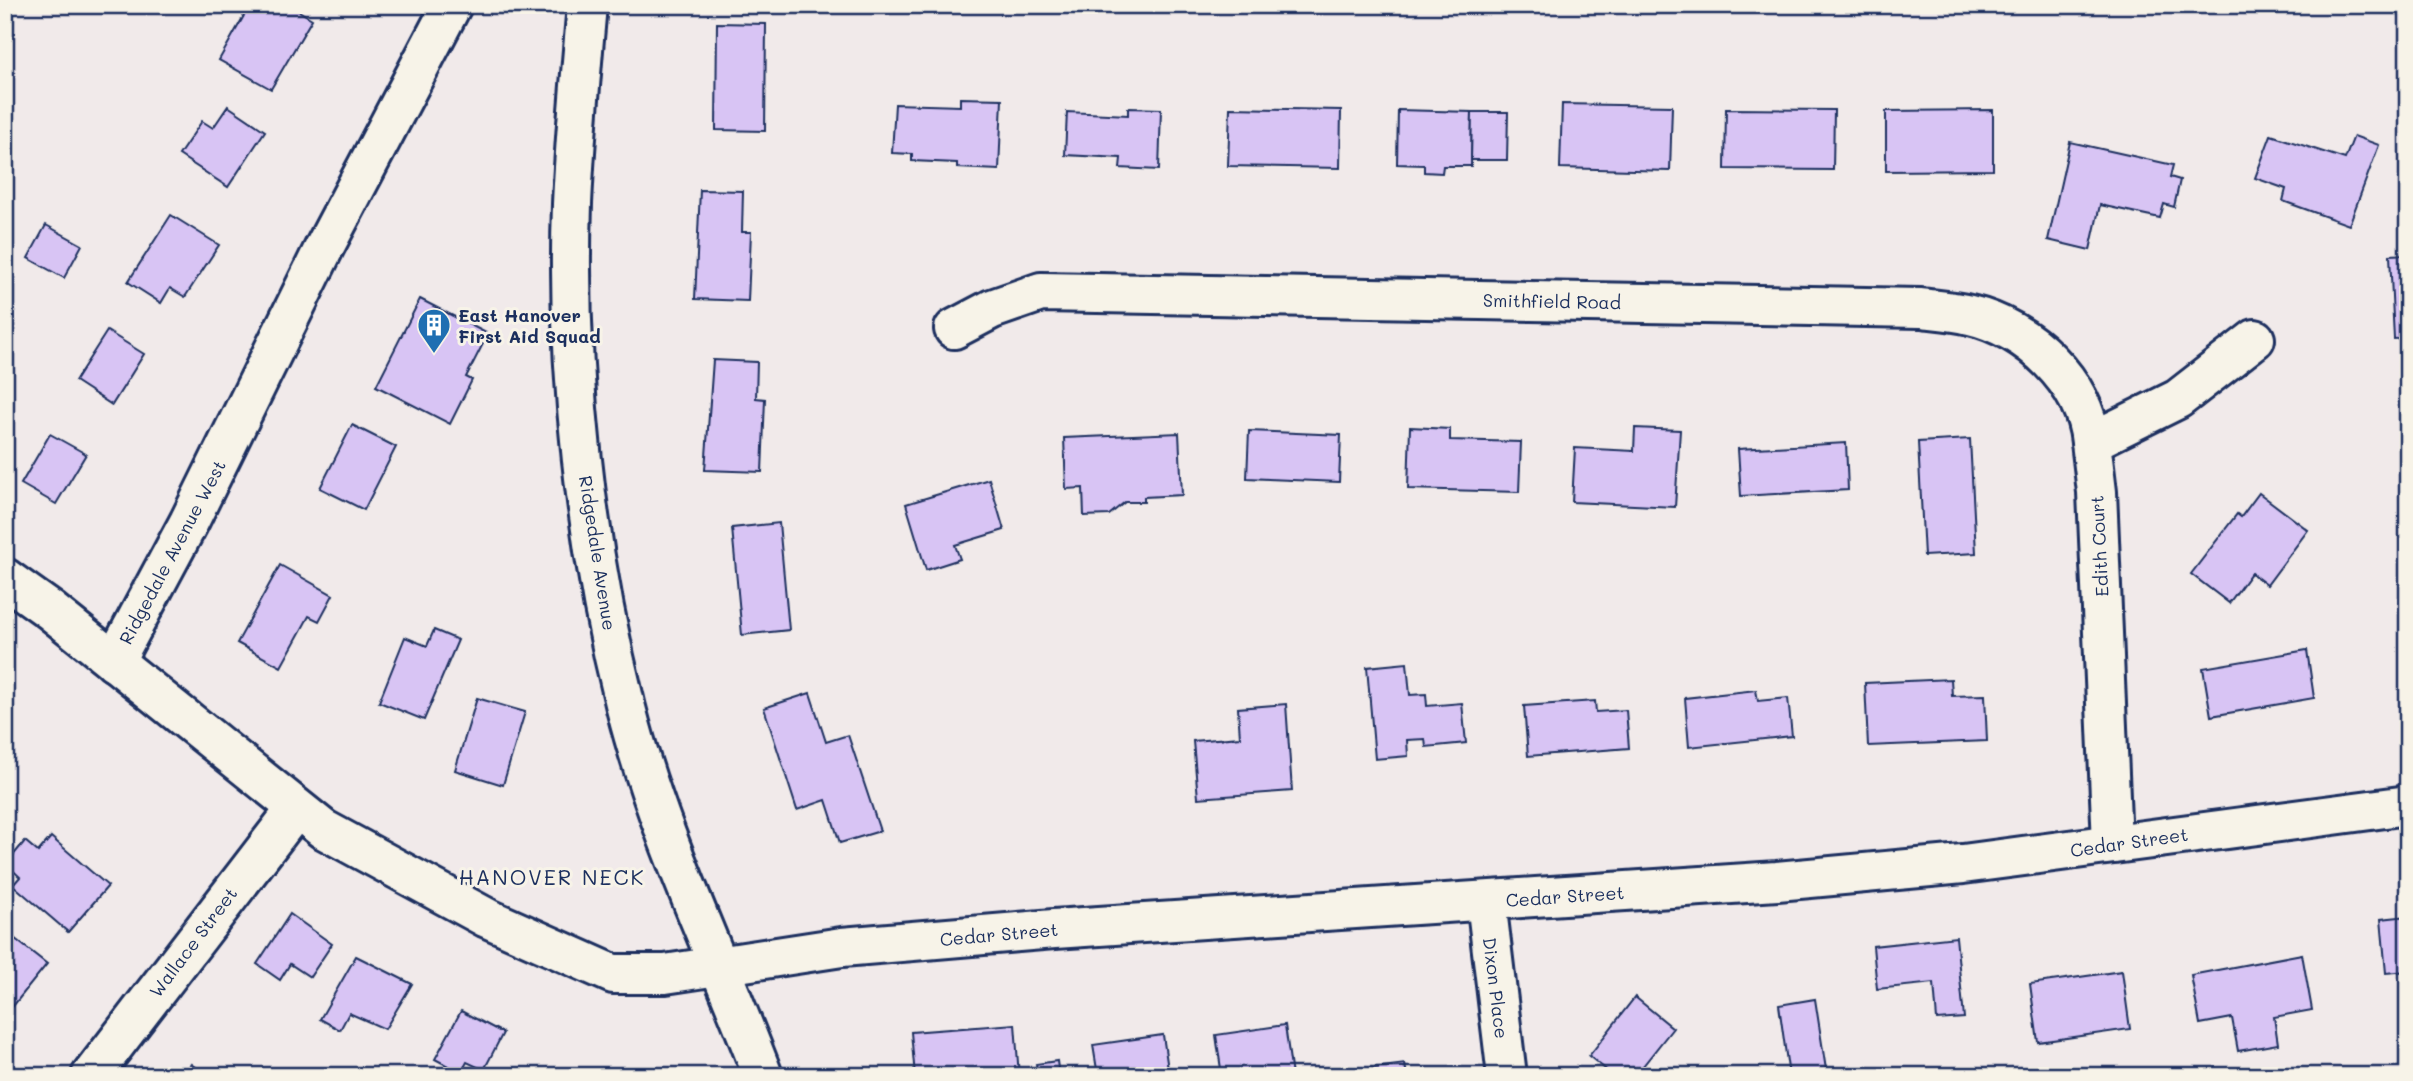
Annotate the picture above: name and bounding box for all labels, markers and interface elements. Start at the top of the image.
street label: Smithfield Road [1483,288,1621,314]
place label: East Hanover First Aid Squad [458,303,601,348]
building icon: East Hanover First Aid Squad [415,306,453,355]
street label: Ridgedale Avenue West [113,456,231,648]
street label: Ridgedale Avenue [574,474,622,632]
street label: Edith Court [2084,495,2114,597]
street label: Cedar Street [2069,822,2189,862]
district label: HANOVER NECK [459,863,645,890]
street label: Cedar Street [1505,880,1625,912]
street label: Wallace Street [144,882,242,1002]
street label: Cedar Street [939,917,1059,951]
street label: Dixon Place [1478,936,1514,1040]

